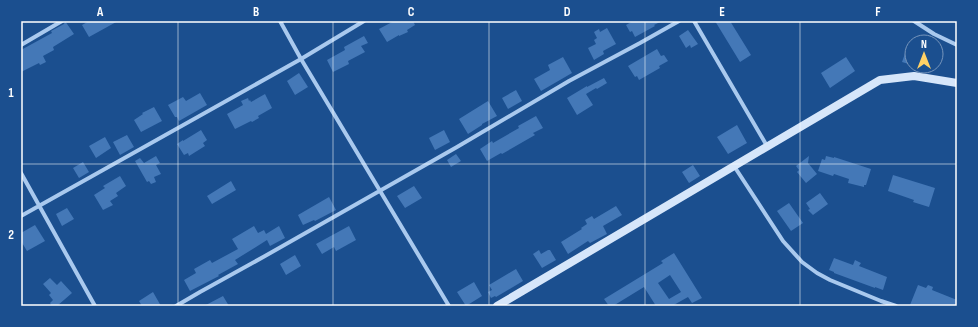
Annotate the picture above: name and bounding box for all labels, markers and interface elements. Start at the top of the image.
text: A [96,4,104,20]
text: B [253,4,259,20]
text: C [408,4,415,20]
text: D [564,4,571,20]
text: E [719,4,725,20]
text: F [875,4,881,20]
north arrow [904,34,944,74]
text: N [921,38,927,51]
text: 1 [8,85,14,101]
text: 2 [8,227,14,243]

